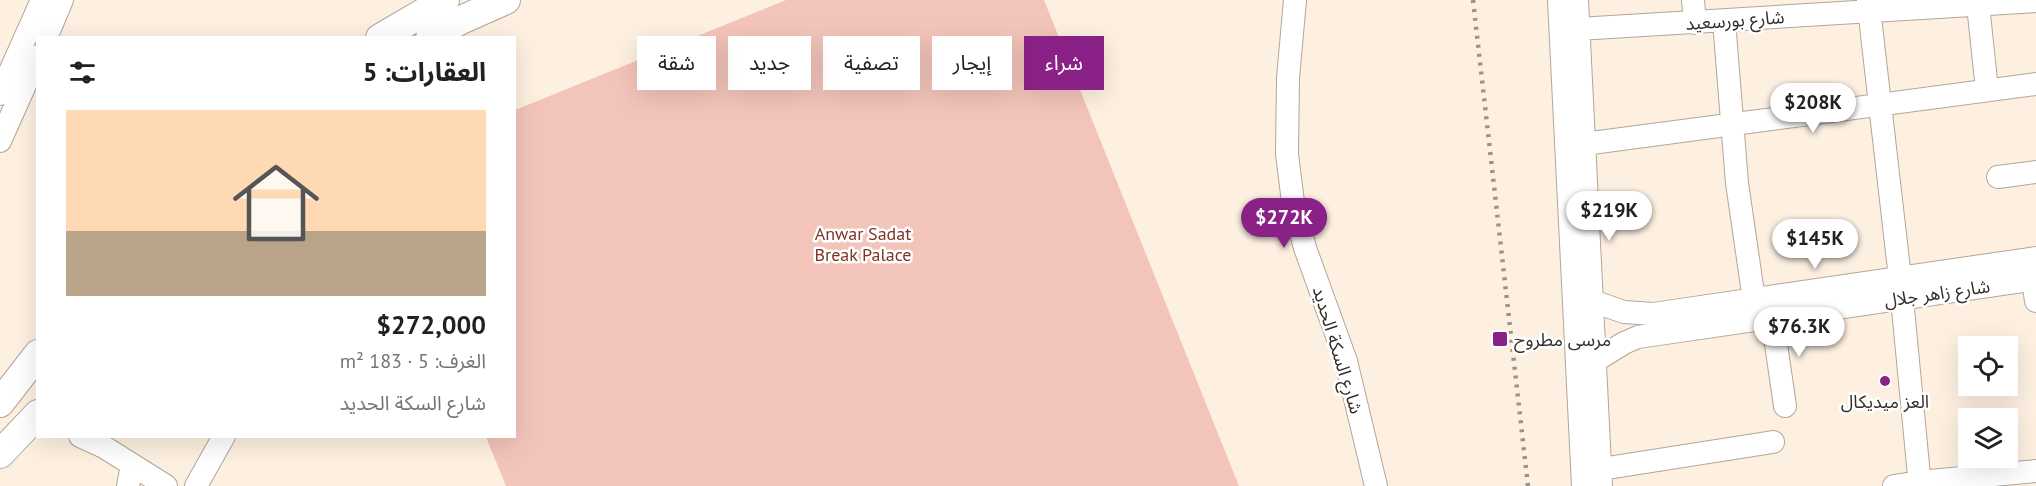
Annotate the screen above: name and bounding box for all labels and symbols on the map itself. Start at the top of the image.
street label: شارع بورسعيد [1685,5,1785,38]
pin: $208K [1771,83,1855,134]
pin: $219K [1567,191,1651,242]
pin: $272K [1242,198,1326,249]
pin: $145K [1773,219,1857,270]
park label: Anwar Sadat Break Palace [815,222,911,266]
street label: شارع زاهر جلال [1883,274,1992,315]
street label: شارع السكة الحديد [1305,284,1368,417]
pin: $76.3K [1750,307,1848,358]
place label: مرسى مطروح [1514,328,1611,353]
marker: مرسى مطروح [1491,330,1509,348]
marker: العز ميديكال [1878,374,1892,388]
place label: العز ميديكال [1841,390,1929,413]

